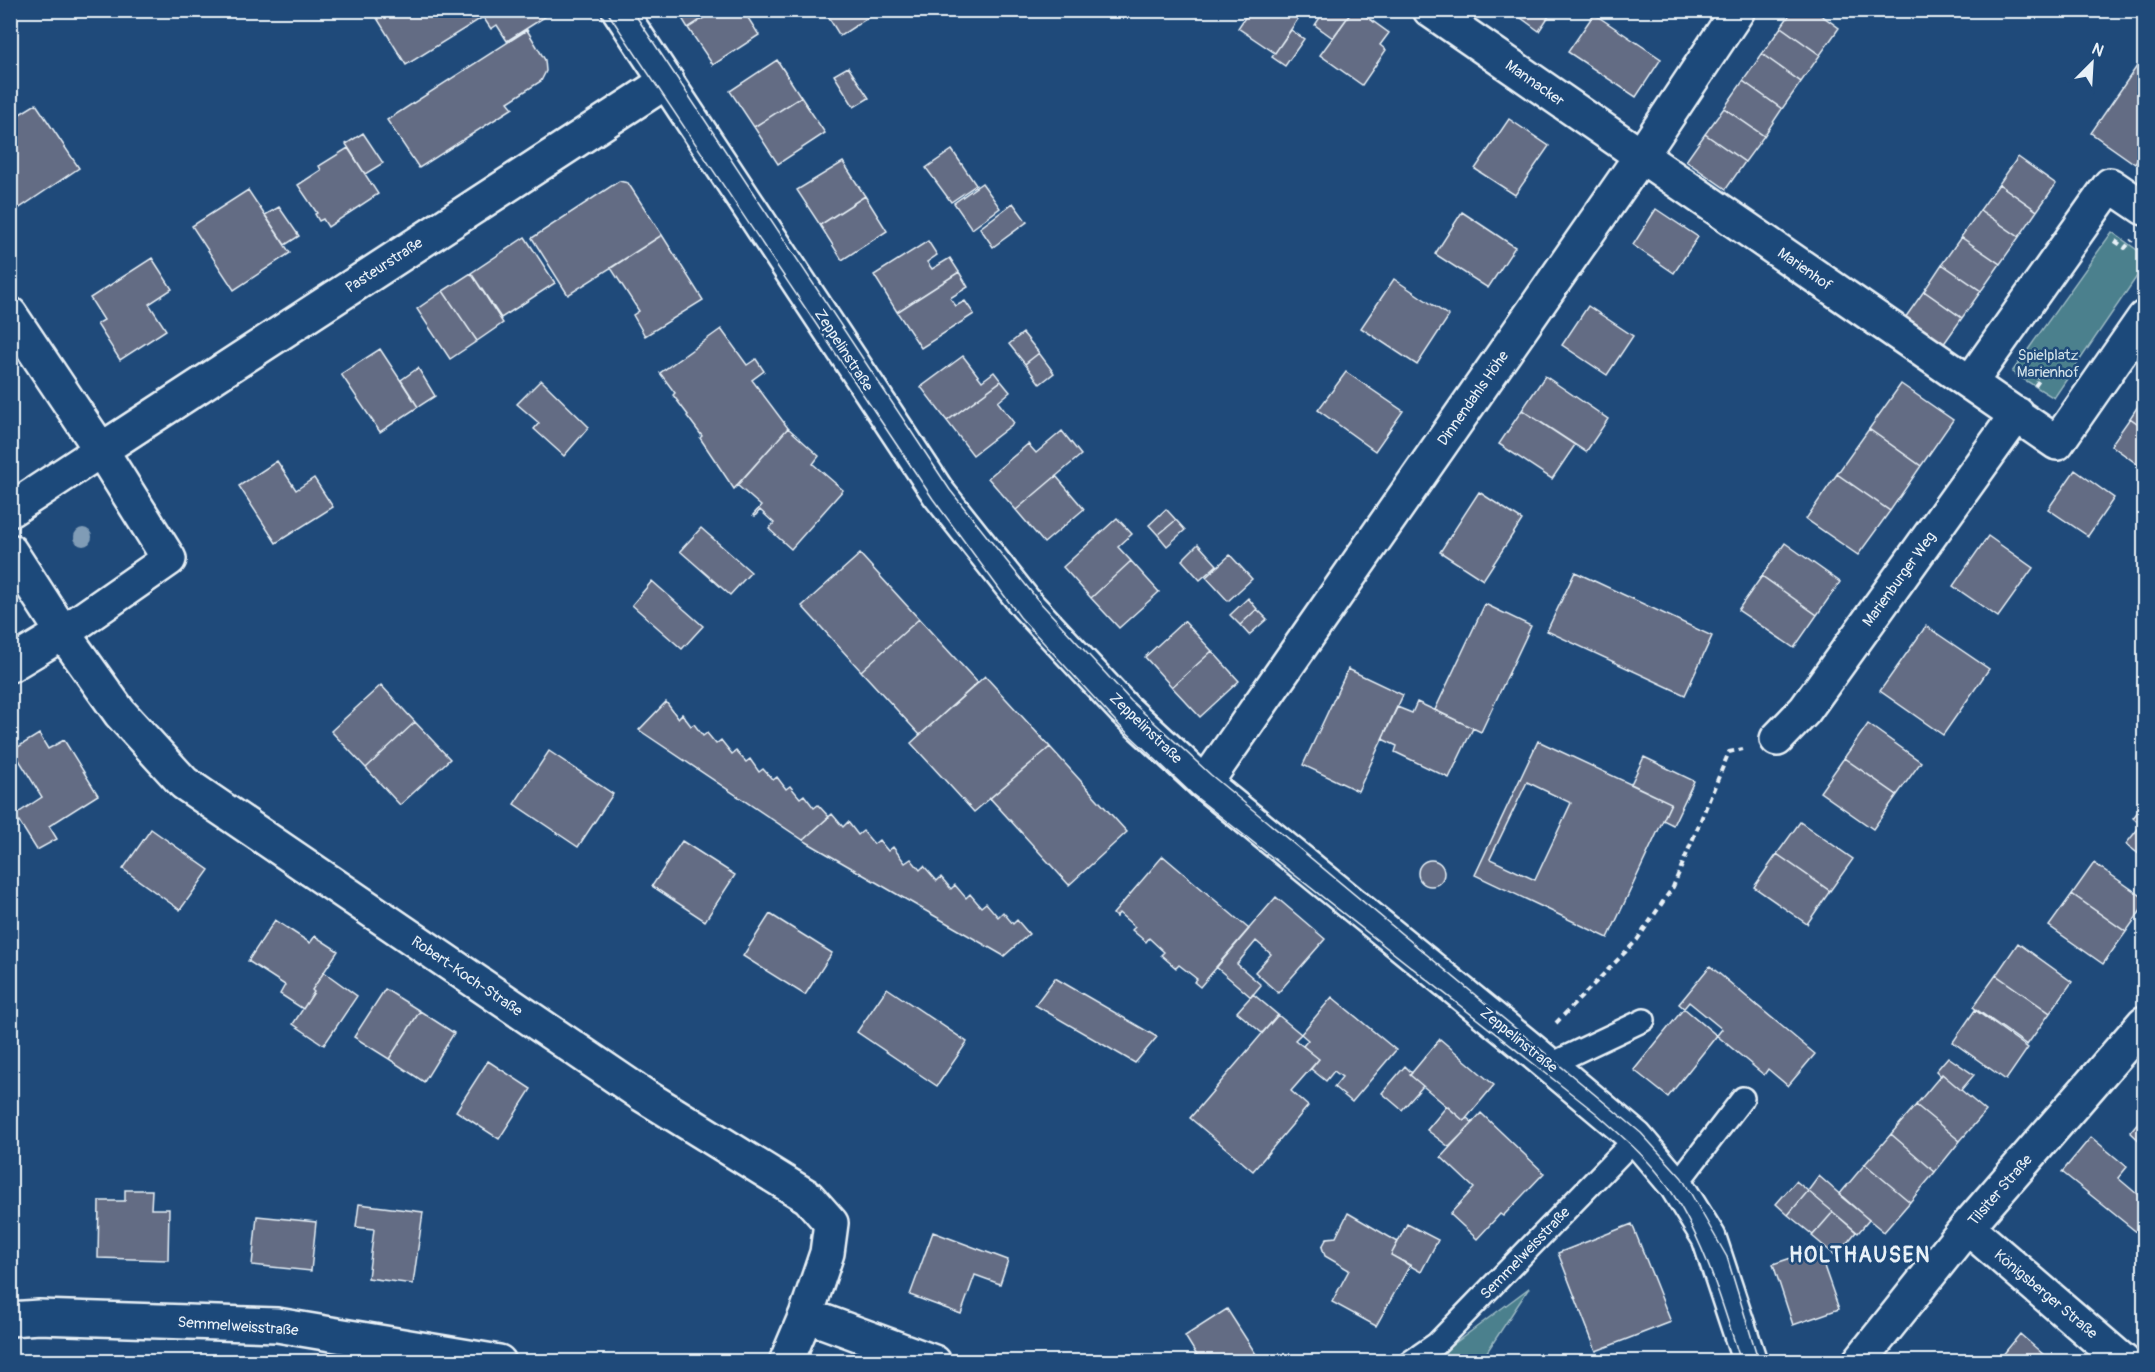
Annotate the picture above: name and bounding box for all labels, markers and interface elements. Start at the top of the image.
north arrow [2062,33,2122,93]
text: N [2089,39,2107,62]
street label: Mannacker [1501,56,1569,111]
street label: Pasteurstraße [342,233,427,297]
street label: Marienhof [1774,244,1836,295]
street label: Zeppelinstraße [810,306,878,395]
park label: Spielplatz Marienhof [2017,346,2079,382]
street label: Dinnendahls Höhe [1434,347,1514,449]
street label: Marienburger Weg [1859,528,1940,631]
street label: Zeppelinstraße [1105,689,1187,768]
street label: Robert-Koch-Straße [407,932,526,1021]
street label: Zeppelinstraße [1476,1003,1562,1078]
street label: Tilsiter Straße [1964,1150,2037,1230]
street label: Semmelweisstraße [1476,1203,1575,1304]
district label: HOLTHAUSEN [1789,1242,1931,1269]
street label: Königsberger Straße [1990,1246,2102,1344]
street label: Semmelweisstraße [177,1313,300,1340]

